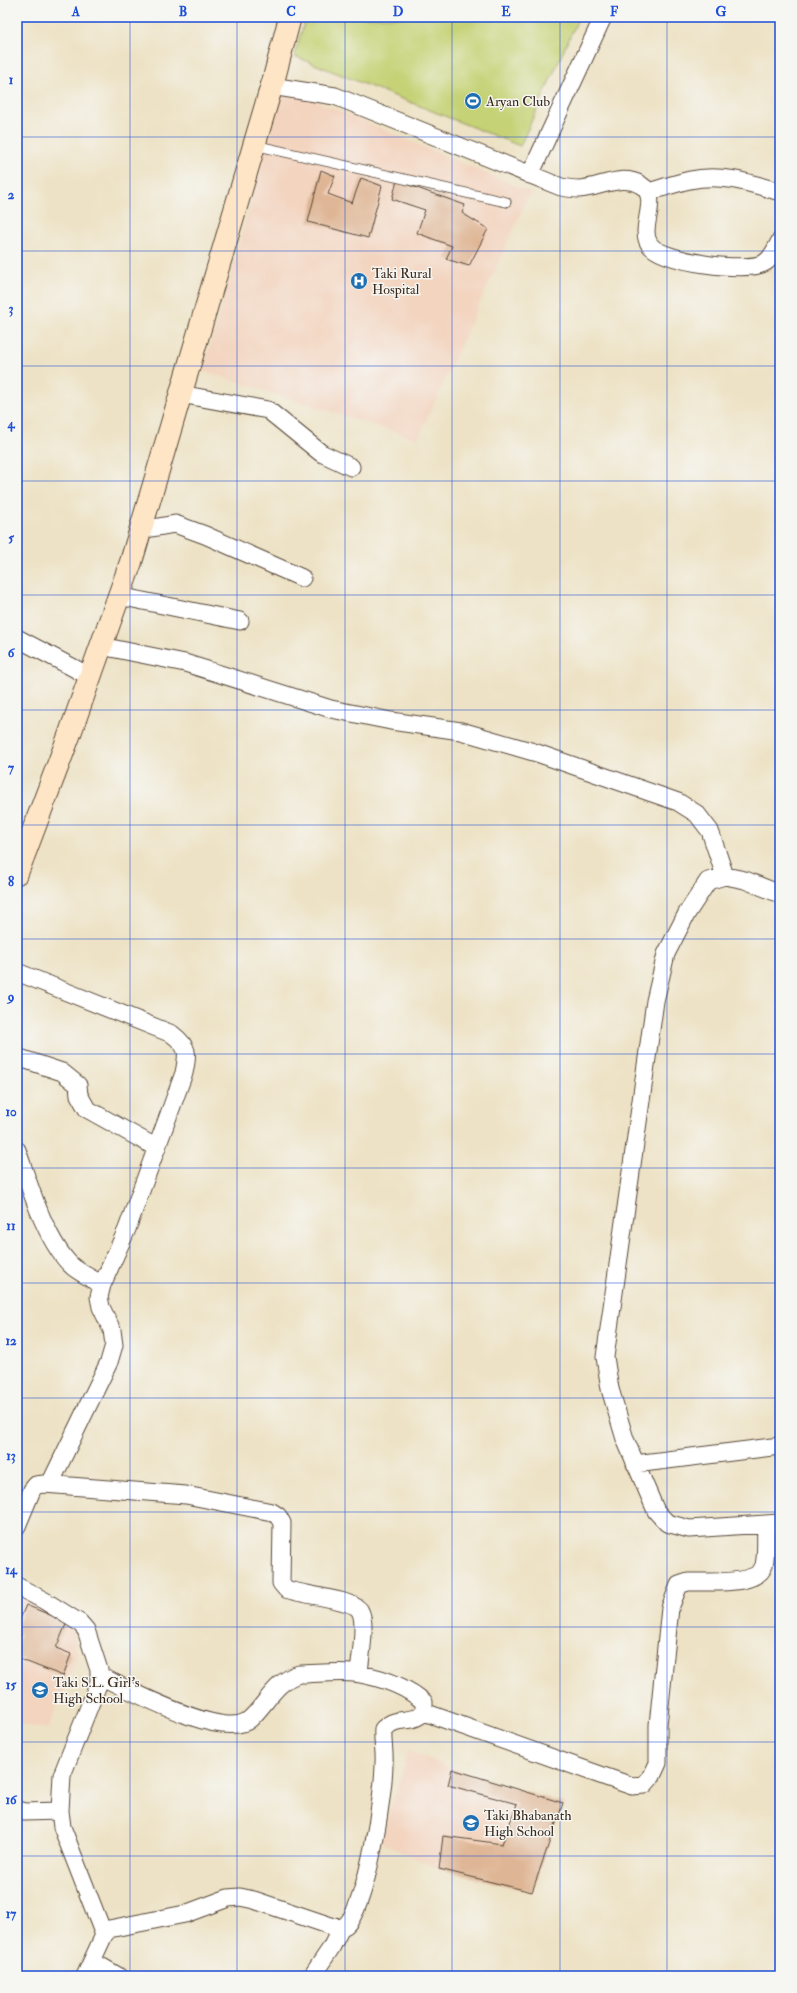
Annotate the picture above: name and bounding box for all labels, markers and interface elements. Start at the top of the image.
text: A [71,4,81,20]
text: B [179,4,187,20]
text: C [286,4,296,20]
text: D [393,4,404,20]
text: E [501,4,511,20]
text: F [610,4,619,20]
text: G [716,4,727,20]
text: 1 [9,72,14,88]
sports icon: Aryan Club [463,91,483,111]
place label: Aryan Club [485,93,550,111]
text: 2 [8,187,15,203]
place label: Taki Rural Hospital [372,265,432,299]
hospital icon: Taki Rural Hospital [349,271,369,291]
text: 3 [9,301,14,317]
text: 4 [6,416,15,432]
text: 5 [8,530,14,546]
text: 6 [8,645,16,661]
text: 7 [8,760,15,776]
text: 8 [8,874,14,890]
text: 9 [6,989,15,1005]
text: 10 [5,1104,17,1120]
text: 11 [6,1218,16,1234]
text: 12 [5,1333,17,1349]
text: 13 [6,1448,16,1464]
text: 14 [5,1562,18,1578]
place label: Taki S.L. Girl's High School [53,1674,140,1707]
text: 15 [6,1677,16,1693]
school or university icon: Taki S.L. Girl's High School [30,1680,50,1700]
text: 16 [5,1792,18,1808]
place label: Taki Bhabanath High School [484,1807,572,1840]
school or university icon: Taki Bhabanath High School [461,1813,481,1833]
text: 17 [6,1906,17,1922]

